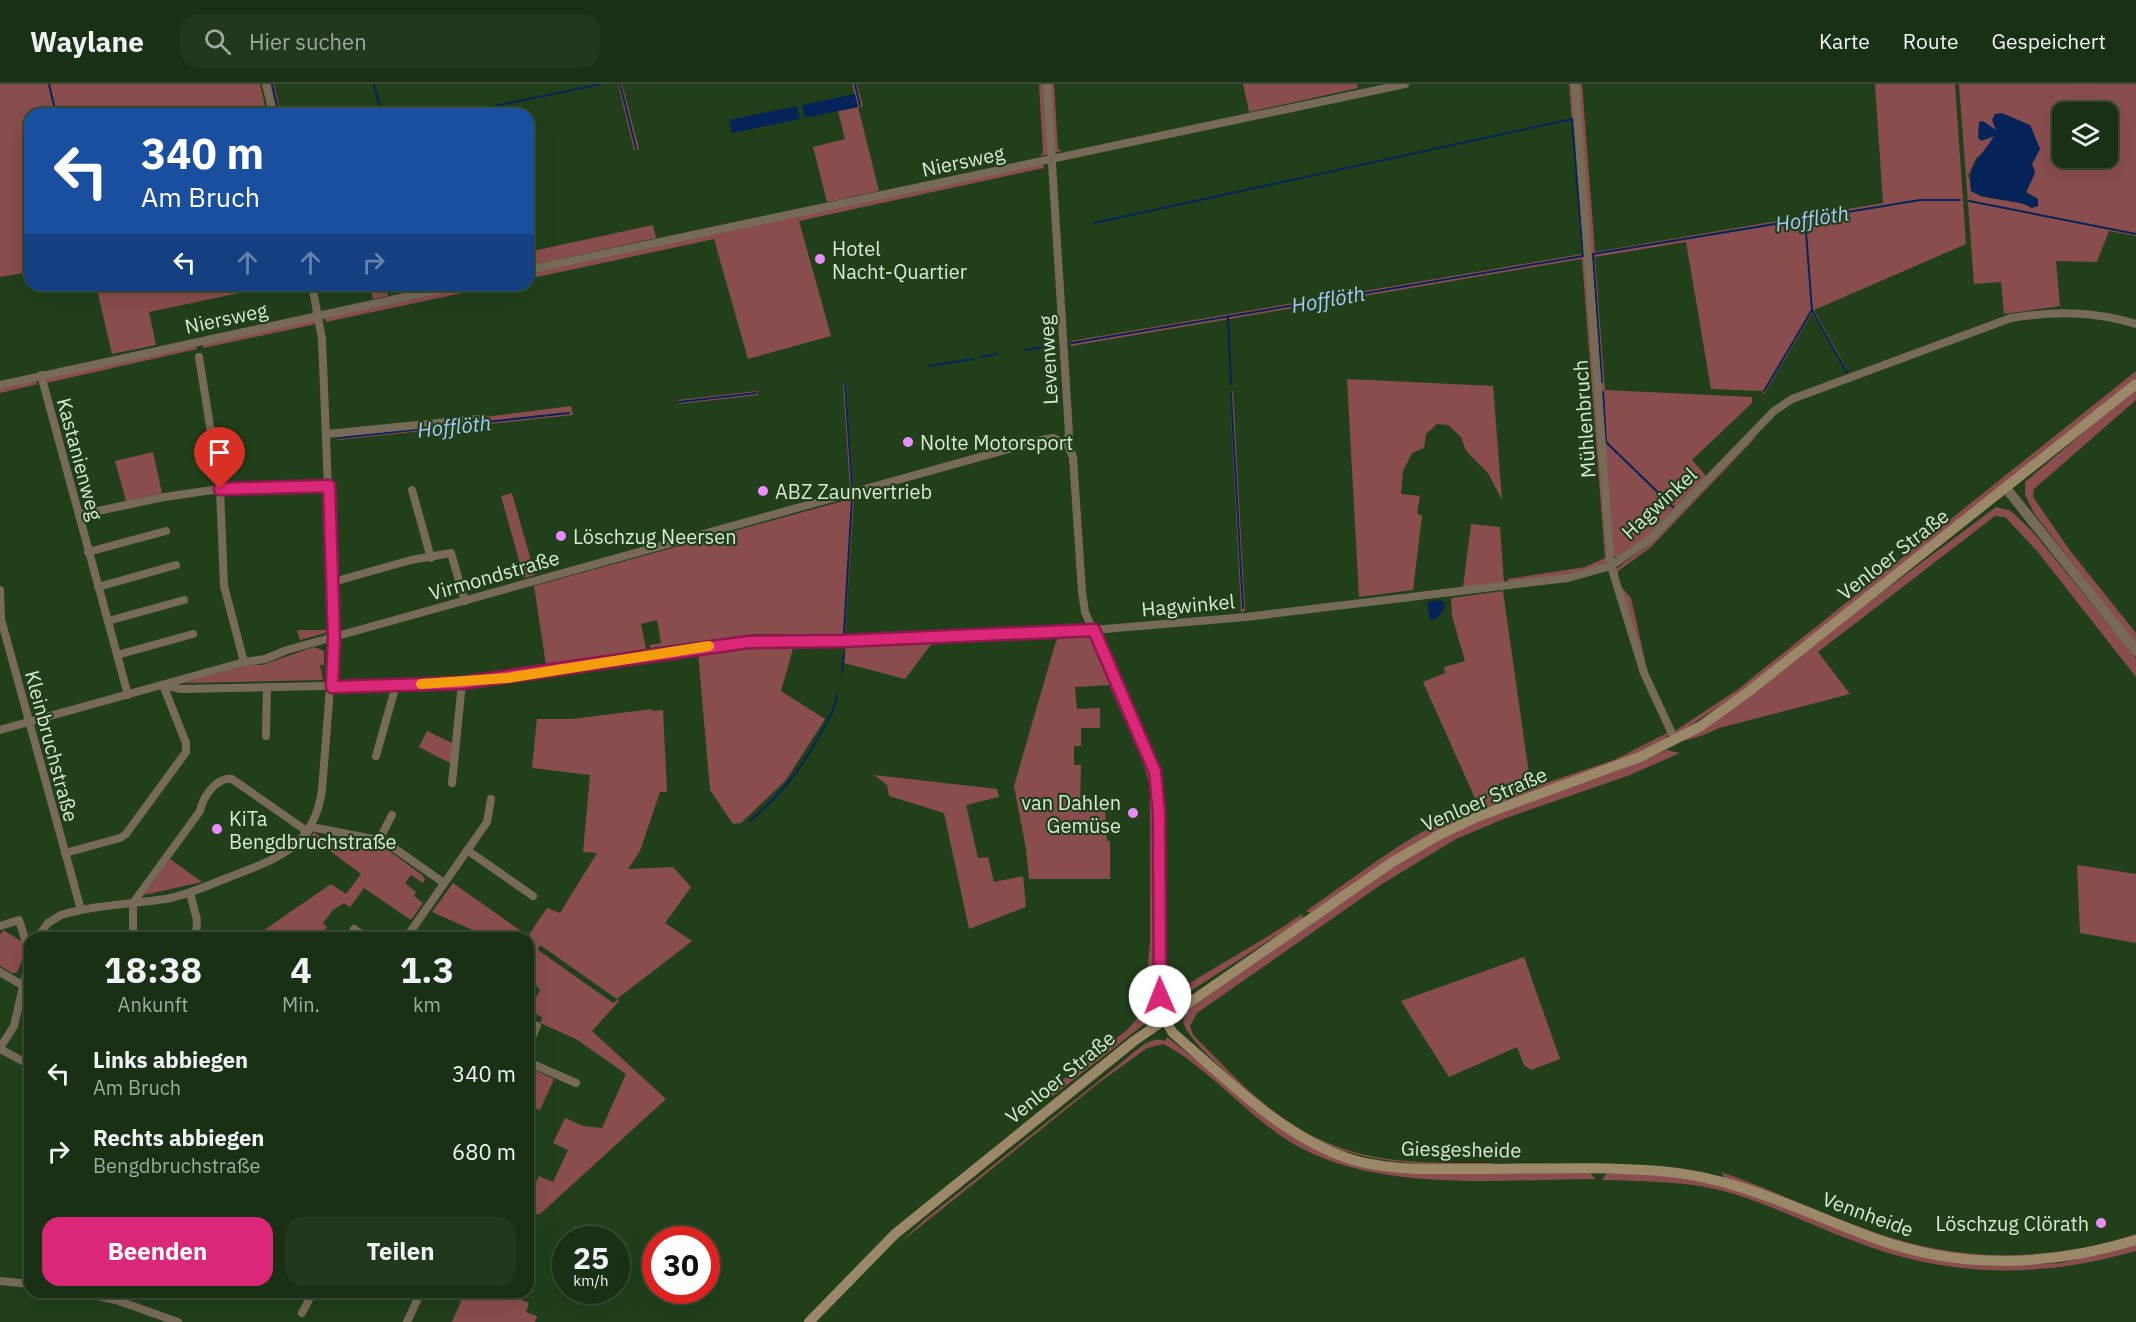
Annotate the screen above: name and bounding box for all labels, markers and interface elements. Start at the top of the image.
search box [180,14,600,68]
text: Waylane [30,23,144,60]
icon: search [201,25,234,58]
text: Hier suchen [249,27,367,56]
text: Karte [1819,27,1870,55]
text: Route [1903,27,1959,55]
text: Gespeichert [1992,27,2106,55]
map controls [2052,102,2118,168]
button: layers [2052,102,2118,168]
text: 340 m [141,126,264,181]
icon: left [42,132,120,210]
street label: Niersweg [919,139,1007,183]
text: Am Bruch [141,179,260,214]
water label: Hofflöth [1773,198,1851,238]
place label: Hotel Nacht-Quartier [832,235,967,285]
icon: left [168,246,201,279]
icon: ahead [231,246,264,279]
icon: ahead [294,246,327,279]
icon: right [357,246,390,279]
marker: Hotel Nacht-Quartier [813,252,827,266]
water label: Hofflöth [1289,279,1367,319]
street label: Niersweg [182,296,270,340]
street label: Levenweg [1032,314,1064,405]
street label: Mühlenbruch [1566,359,1602,479]
street label: Kastanienweg [51,395,109,524]
water label: Hofflöth [416,408,492,444]
pin [194,427,245,489]
place label: Nolte Motorsport [920,429,1073,456]
marker: Nolte Motorsport [901,435,915,449]
icon: arrive [203,436,236,469]
street label: Hagwinkel [1615,461,1703,545]
place label: ABZ Zaunvertrieb [775,478,932,505]
marker: ABZ Zaunvertrieb [756,484,770,498]
street label: Venloer Straße [1832,502,1954,606]
place label: Löschzug Neersen [573,523,737,550]
marker: Löschzug Neersen [554,529,568,543]
street label: Virmondstraße [426,543,562,607]
street label: Hagwinkel [1140,587,1236,623]
street label: Kleinbruchstraße [19,667,85,825]
street label: Venloer Straße [1417,760,1551,838]
place label: van Dahlen Gemüse [1021,789,1121,839]
place label: KiTa Bengdbruchstraße [229,805,397,855]
marker: van Dahlen Gemüse [1126,806,1140,820]
marker: KiTa Bengdbruchstraße [210,822,224,836]
text: 18:38 [104,946,202,993]
text: 4 [290,946,312,993]
text: 1.3 [400,946,454,993]
position arrow [1128,964,1192,1028]
text: Ankunft [118,991,188,1018]
text: Min. [282,991,320,1018]
text: km [413,991,441,1018]
street label: Venloer Straße [999,1024,1121,1130]
text: Links abbiegen [93,1045,248,1074]
icon: left [42,1057,75,1090]
text: 340 m [452,1059,516,1088]
text: Am Bruch [93,1074,181,1101]
text: Rechts abbiegen [93,1123,264,1152]
street label: Giesgesheide [1401,1134,1521,1164]
icon: right [42,1135,75,1168]
text: 680 m [452,1137,516,1166]
text: Bengdbruchstraße [93,1152,261,1179]
street label: Vennheide [1819,1185,1917,1243]
place label: Löschzug Clörath [1936,1210,2089,1237]
marker: Löschzug Clörath [2094,1216,2108,1230]
button: Beenden [42,1217,273,1286]
button: Teilen [285,1217,516,1286]
speed limit sign: 30 [642,1226,720,1304]
text: 25 [573,1238,609,1277]
text: km/h [573,1271,609,1290]

